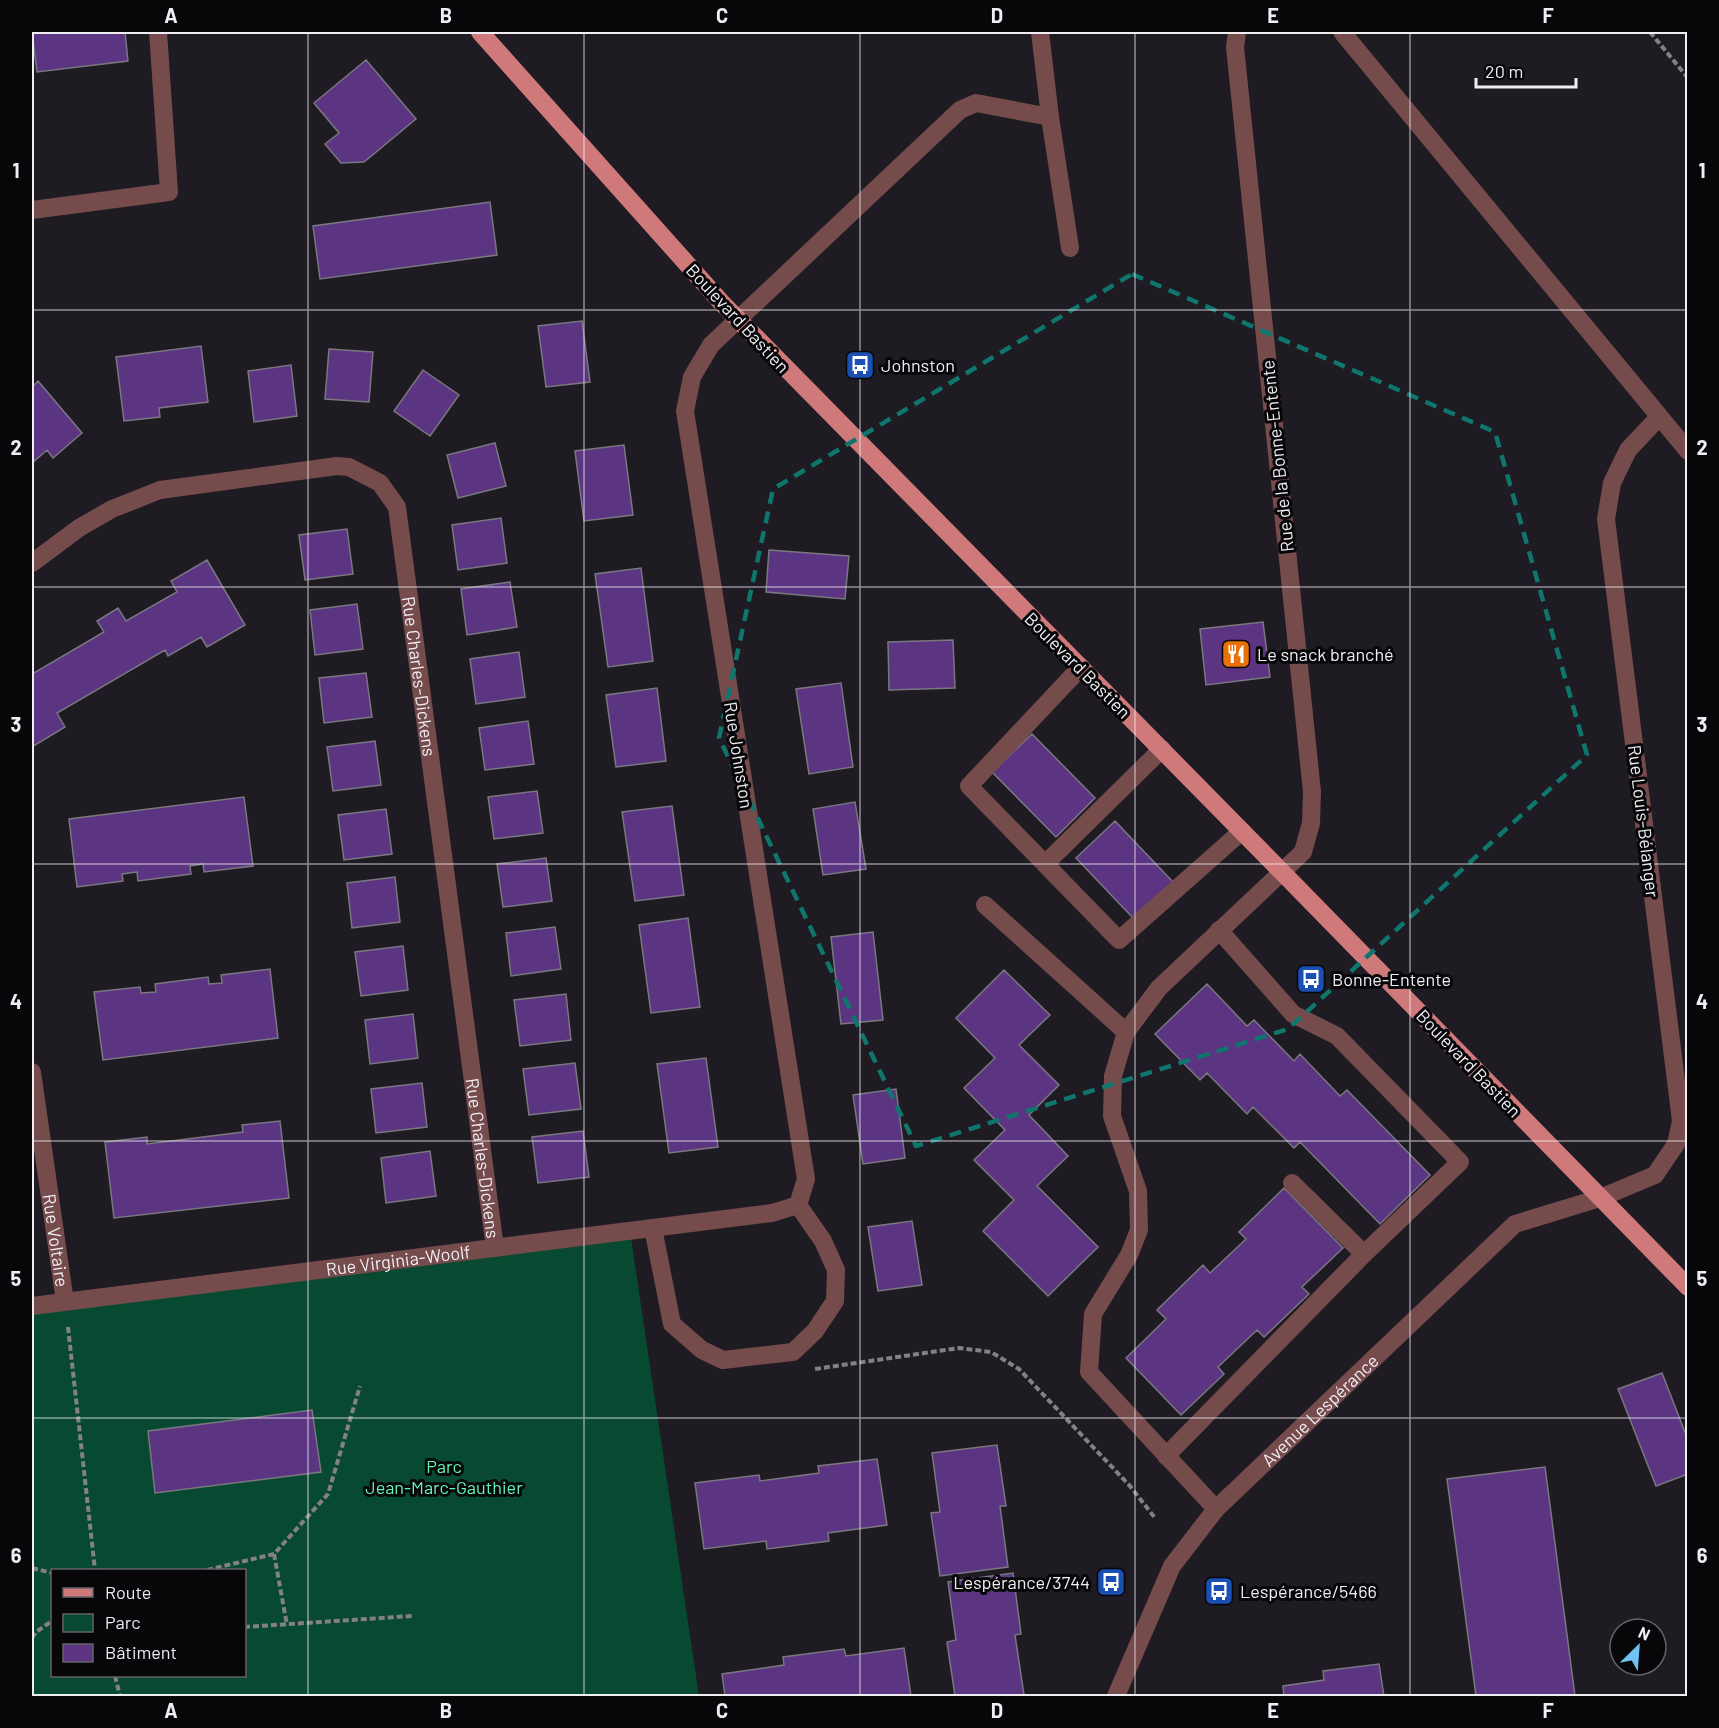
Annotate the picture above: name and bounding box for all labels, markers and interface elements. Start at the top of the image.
text: A [164,3,178,27]
text: B [440,3,452,27]
text: C [716,3,728,27]
text: D [991,3,1003,27]
text: E [1267,3,1279,27]
text: F [1542,3,1554,27]
scale bar [1476,51,1576,89]
text: 20 m [1485,60,1523,82]
text: 1 [12,158,20,182]
text: 1 [1698,158,1706,182]
street label: Boulevard Bastien [682,259,794,377]
bus stop icon: Johnston [844,349,876,381]
place label: Johnston [881,354,955,376]
street label: Rue de la Bonne-Entente [1256,359,1298,553]
text: 2 [10,435,22,459]
text: 2 [1696,435,1708,459]
street label: Rue Charles-Dickens [398,595,441,758]
street label: Boulevard Bastien [1020,607,1136,723]
restaurant icon: Le snack branché [1220,638,1252,670]
place label: Le snack branché [1257,643,1394,665]
street label: Rue Johnston [720,700,758,810]
text: 3 [11,712,21,736]
text: 3 [1697,712,1707,736]
street label: Rue Louis-Bélanger [1624,743,1664,899]
bus stop icon: Bonne-Entente [1295,963,1327,995]
place label: Bonne-Entente [1332,968,1451,990]
text: 4 [10,989,22,1013]
text: 4 [1696,989,1708,1013]
street label: Boulevard Bastien [1412,1005,1526,1121]
street label: Rue Charles-Dickens [462,1077,505,1240]
street label: Rue Voltaire [39,1192,74,1288]
street label: Rue Virginia-Woolf [325,1240,472,1280]
text: 5 [11,1266,22,1290]
text: 5 [1697,1266,1708,1290]
street label: Avenue Lespérance [1257,1349,1383,1471]
park label: Parc Jean-Marc-Gauthier [365,1455,523,1498]
text: 6 [11,1543,22,1567]
text: 6 [1697,1543,1708,1567]
bus stop icon: Lespérance/3744 [1095,1566,1127,1598]
legend [51,1569,246,1677]
place label: Lespérance/3744 [953,1571,1090,1593]
bus stop icon: Lespérance/5466 [1203,1575,1235,1607]
place label: Lespérance/5466 [1240,1580,1377,1602]
text: Route [105,1581,151,1603]
text: Parc [105,1611,141,1633]
north arrow [1608,1617,1668,1677]
text: N [1636,1622,1653,1644]
text: Bâtiment [105,1641,177,1663]
text: A [164,1698,178,1722]
text: B [440,1698,452,1722]
text: C [716,1698,728,1722]
text: D [991,1698,1003,1722]
text: E [1267,1698,1279,1722]
text: F [1542,1698,1554,1722]

